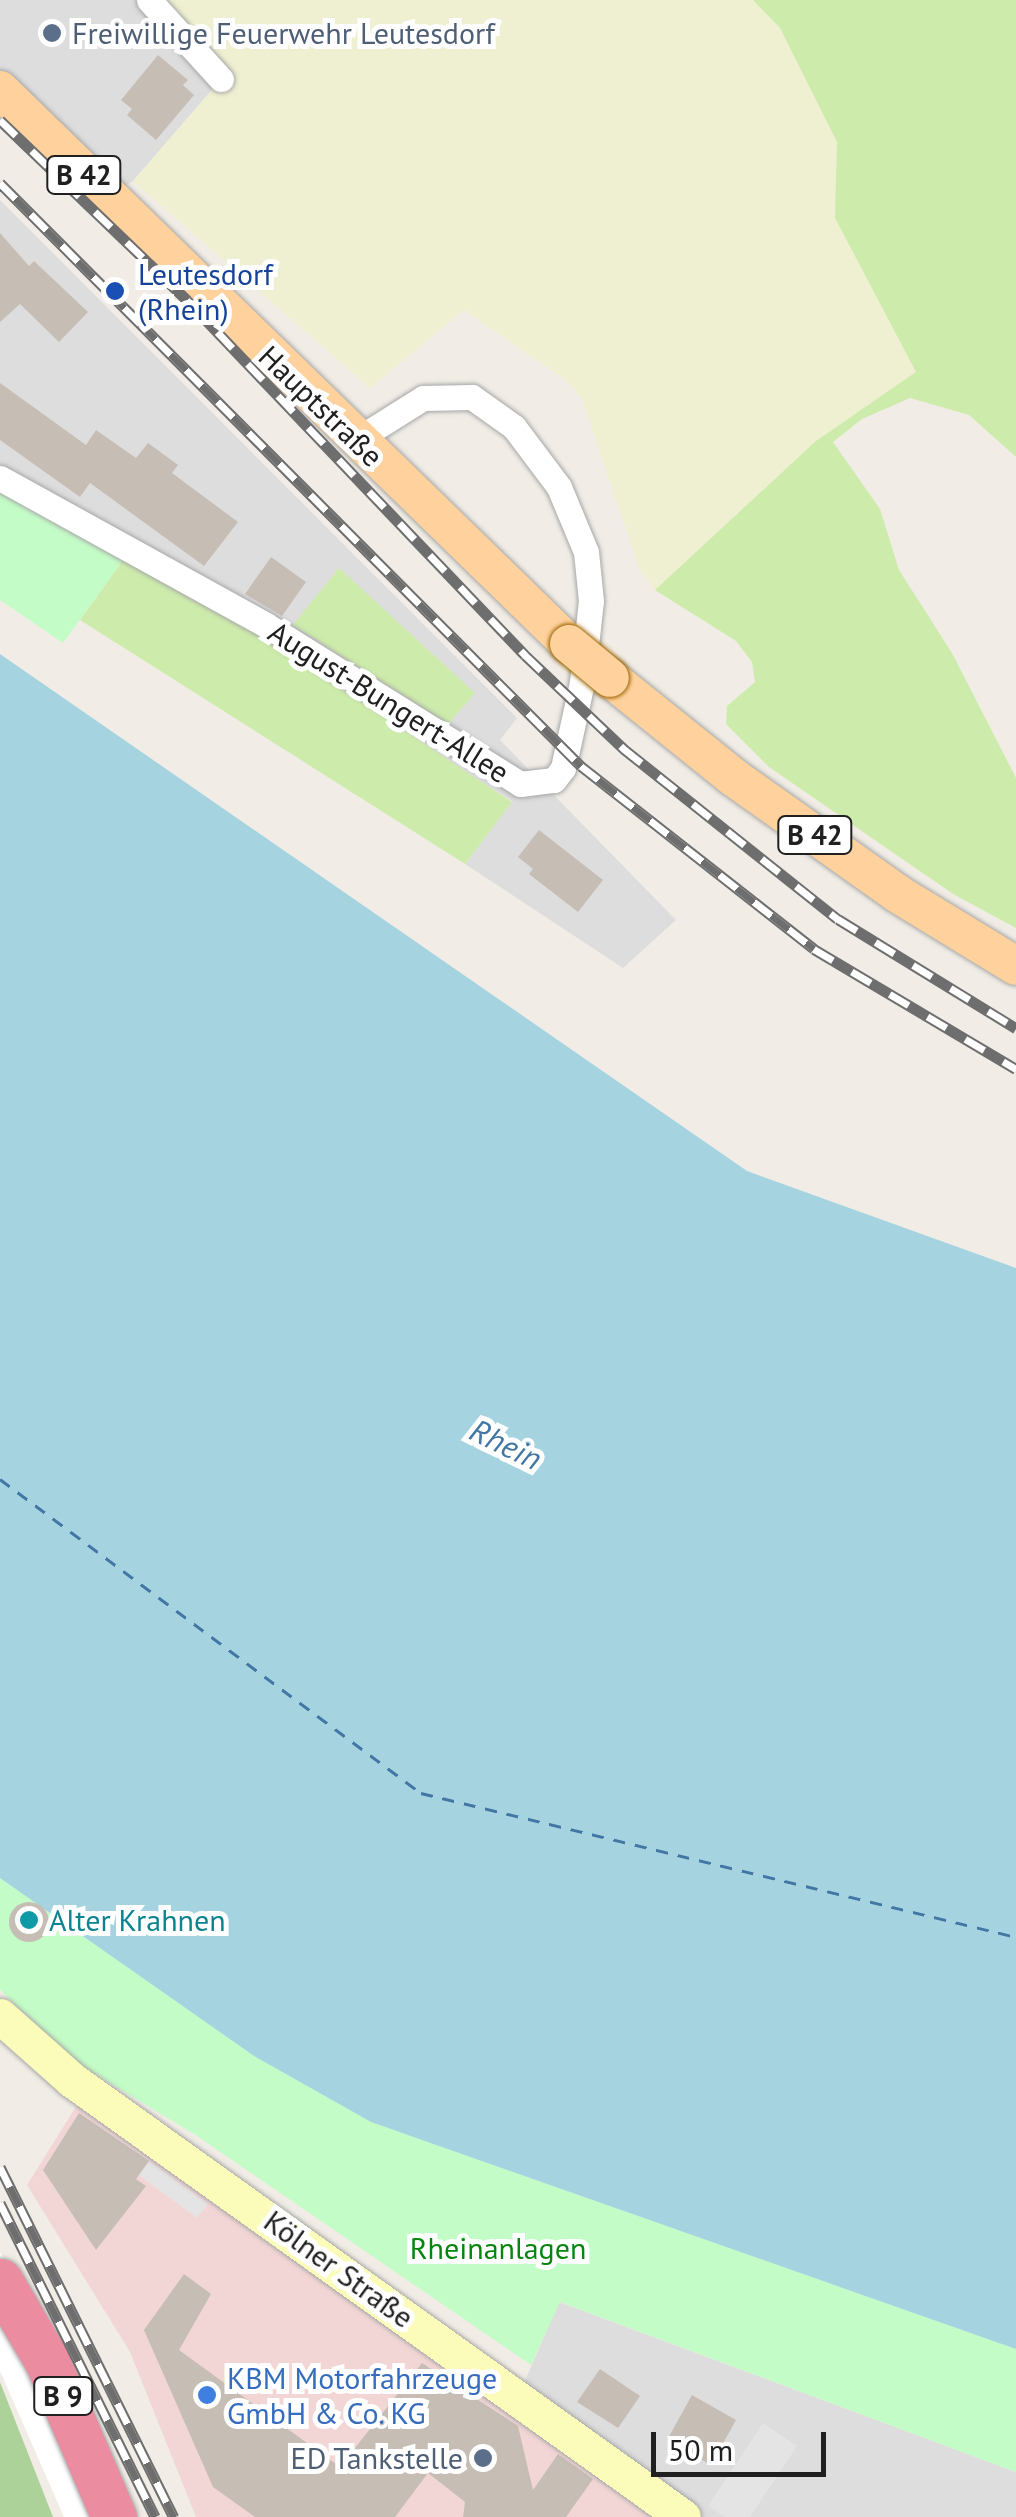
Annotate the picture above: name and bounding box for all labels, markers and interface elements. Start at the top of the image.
place label: Freiwillige Feuerwehr Leutesdorf [72,15,495,51]
marker: Freiwillige Feuerwehr Leutesdorf [41,22,63,44]
road number: B 42 [44,152,124,198]
place label: Leutesdorf (Rhein) [138,256,273,326]
marker: Leutesdorf (Rhein) [102,278,128,304]
street label: Hauptstraße [251,338,391,474]
street label: August-Bungert-Allee [262,613,516,791]
road number: B 42 [775,812,855,858]
water label: Rhein [464,1410,548,1478]
place label: Alter Krahnen [49,1902,226,1938]
marker: Alter Krahnen [18,1909,40,1931]
street label: Kölner Straße [257,2203,421,2335]
park label: Rheinanlagen [410,2230,586,2266]
place label: KBM Motorfahrzeuge GmbH & Co. KG [227,2360,497,2430]
road number: B 9 [33,2373,93,2419]
marker: KBM Motorfahrzeuge GmbH & Co. KG [196,2384,218,2406]
scale bar [656,2412,831,2474]
text: 50 m [668,2430,733,2469]
place label: ED Tankstelle [290,2440,463,2476]
marker: ED Tankstelle [472,2447,494,2469]

